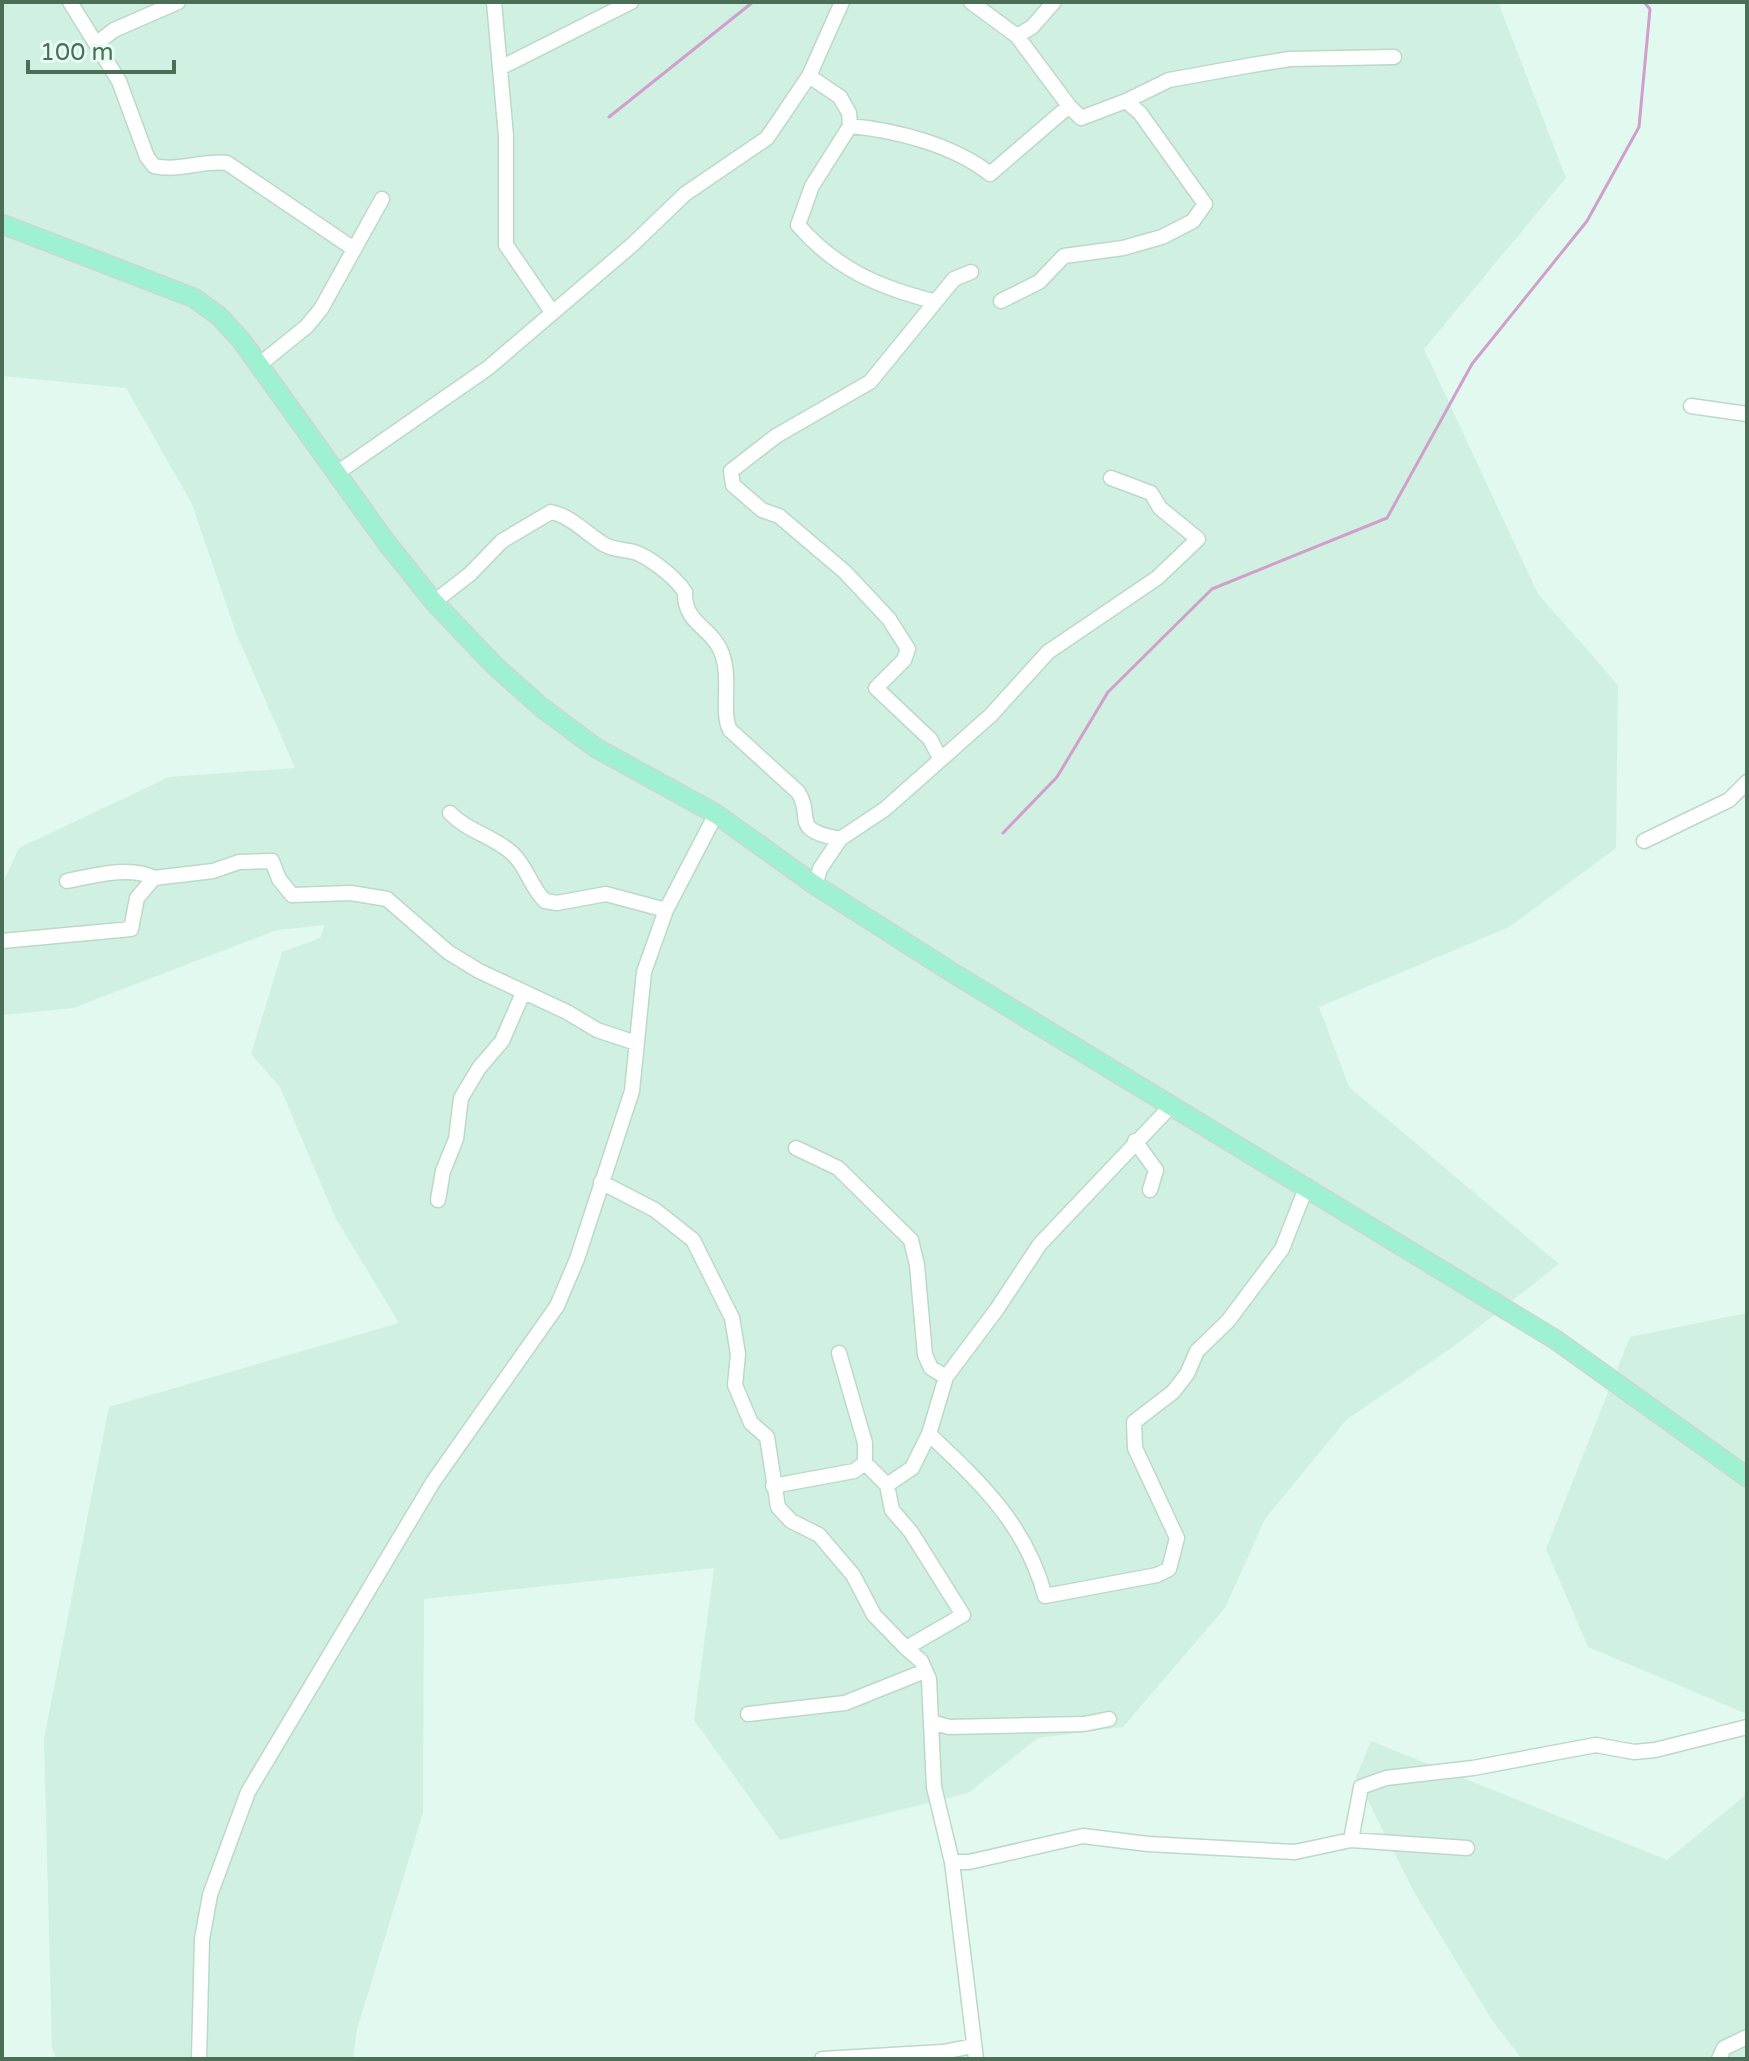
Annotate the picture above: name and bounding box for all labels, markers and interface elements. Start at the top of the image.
scale bar [28,24,174,74]
text: 100 m [40,38,114,67]

